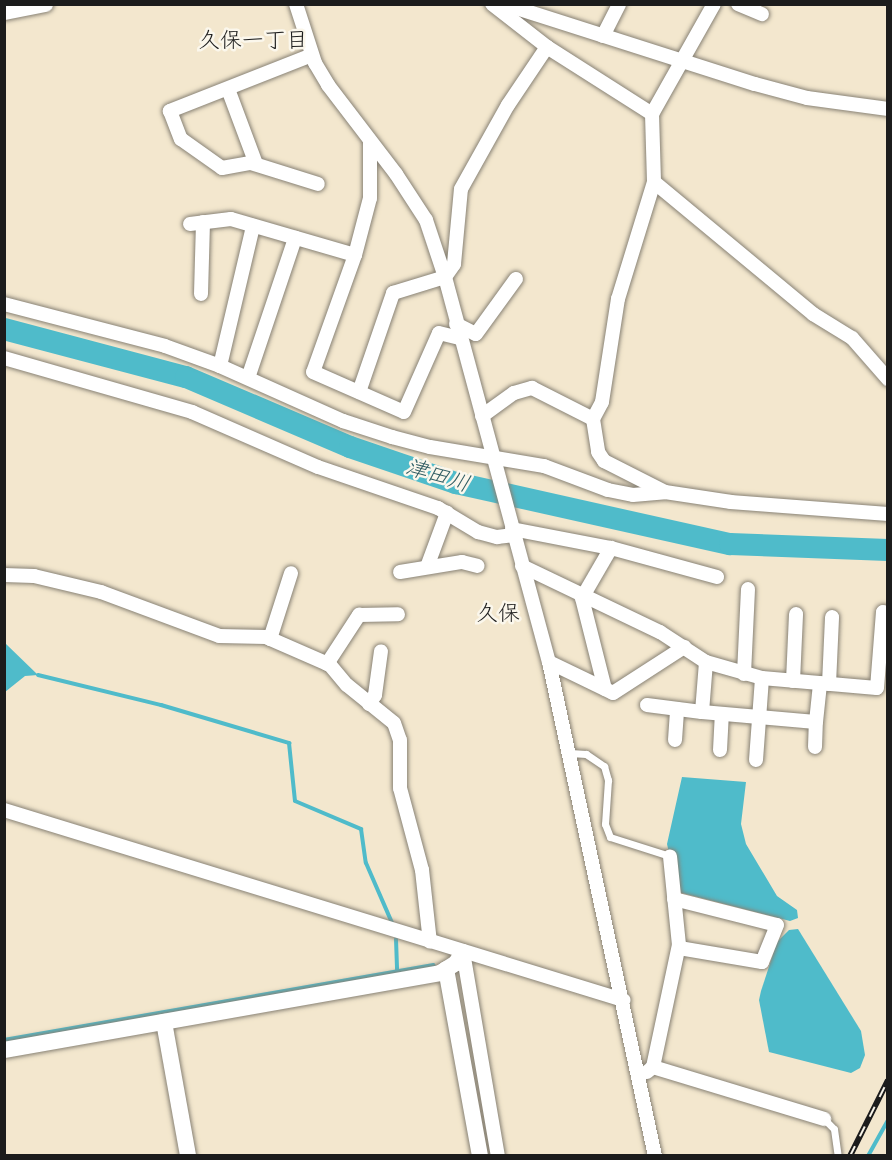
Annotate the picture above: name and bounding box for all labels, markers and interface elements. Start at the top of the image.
district label: 久保一丁目 [198,27,308,53]
water label: 津田川 [403,453,473,497]
district label: 久保 [476,600,520,626]

